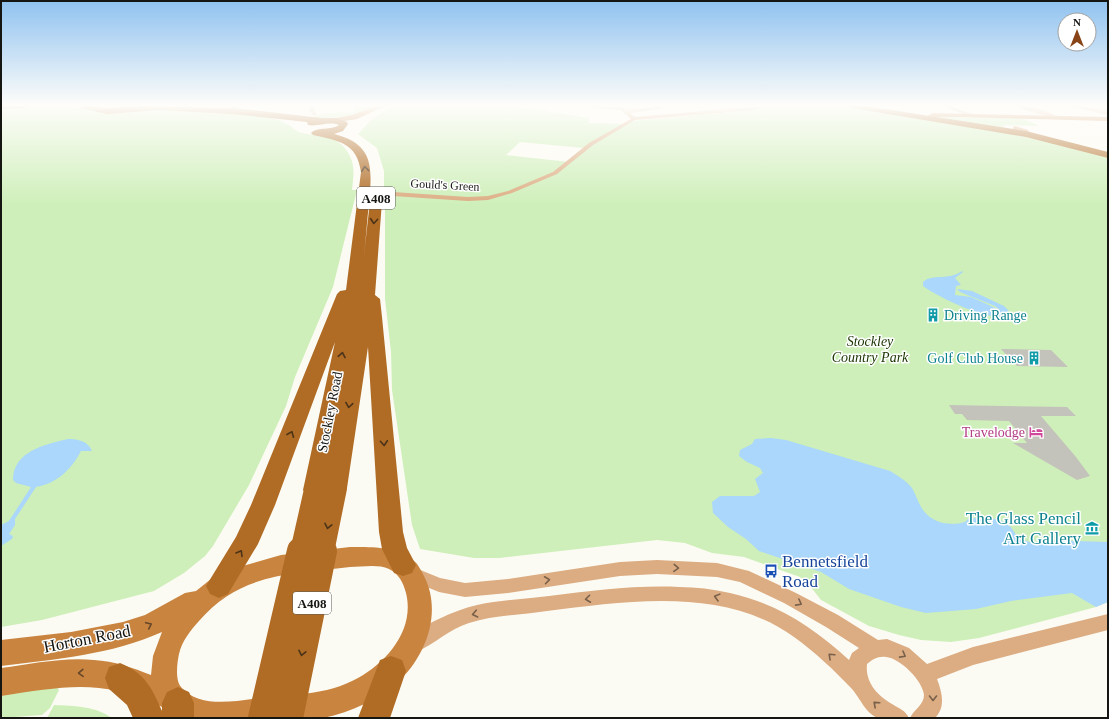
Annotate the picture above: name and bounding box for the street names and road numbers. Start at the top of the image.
street label: Gould's Green [410,176,480,194]
road number: A408 [357,187,395,209]
street label: Stockley Road [315,370,345,454]
road number: A408 [293,592,331,614]
street label: Horton Road [42,621,133,657]

